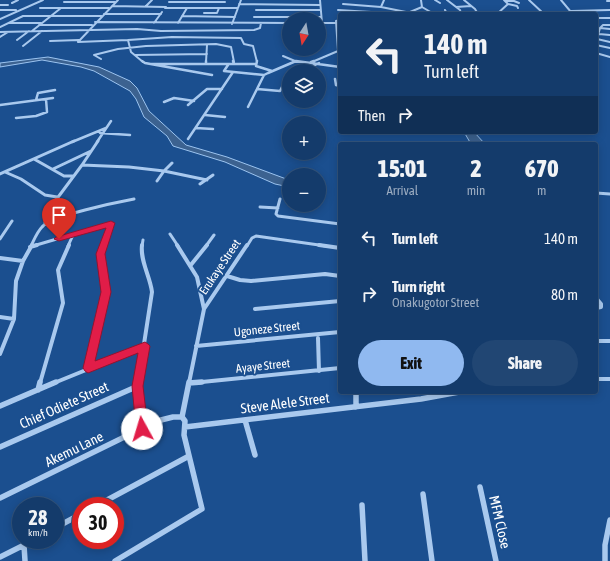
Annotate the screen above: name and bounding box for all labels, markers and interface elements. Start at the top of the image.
north arrow [282,12,326,56]
map controls [282,12,326,212]
icon: left [358,28,410,80]
text: 140 m [424,28,487,60]
text: Turn left [424,61,479,82]
button: layers [282,64,326,108]
icon: right [394,104,416,126]
text: Then [358,107,386,124]
button: + [282,116,326,160]
text: 15:01 [377,155,427,182]
text: 2 [470,155,482,182]
text: 670 [525,155,559,182]
button: − [282,168,326,212]
text: Arrival [386,183,418,198]
text: min [467,183,485,198]
text: m [537,183,546,198]
pin [42,198,76,239]
icon: arrive [48,204,70,226]
icon: left [358,227,380,249]
text: Turn left [392,230,438,247]
text: 140 m [544,230,578,247]
street label: Erukaye Street [196,236,244,297]
text: Turn right [392,278,445,295]
icon: right [358,283,380,305]
text: 80 m [551,286,578,303]
text: Onakugotor Street [392,295,479,310]
street label: Ugoneze Street [233,319,301,339]
button: Exit [358,340,464,386]
button: Share [472,340,578,386]
street label: Ayaye Street [235,356,291,376]
street label: Chief Odiete Street [17,378,111,432]
street label: Steve Alele Street [240,390,330,416]
position arrow [121,408,163,450]
street label: Akemu Lane [42,428,106,470]
street label: MFM Close [486,494,514,550]
speed limit sign: 30 [72,497,124,549]
text: 28 [29,506,47,529]
text: km/h [28,527,48,538]

